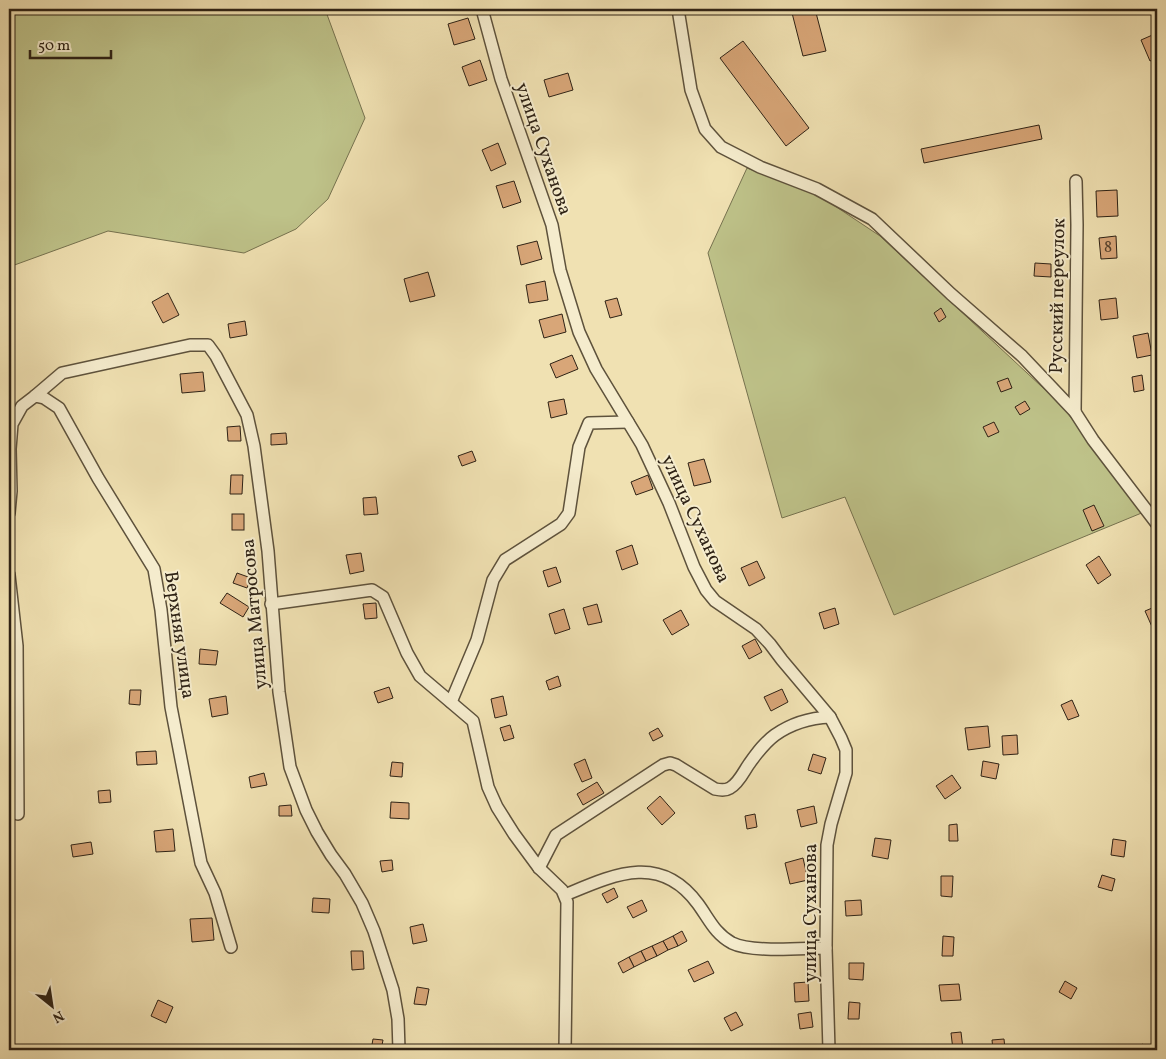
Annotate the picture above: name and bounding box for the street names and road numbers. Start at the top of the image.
street label: улица Суханова [508,79,578,219]
street label: Русский переулок [1044,218,1072,374]
street label: улица Суханова [654,451,736,587]
street label: улица Матросова [235,538,275,690]
street label: Верхняя улица [157,569,201,701]
street label: улица Суханова [798,844,824,982]

